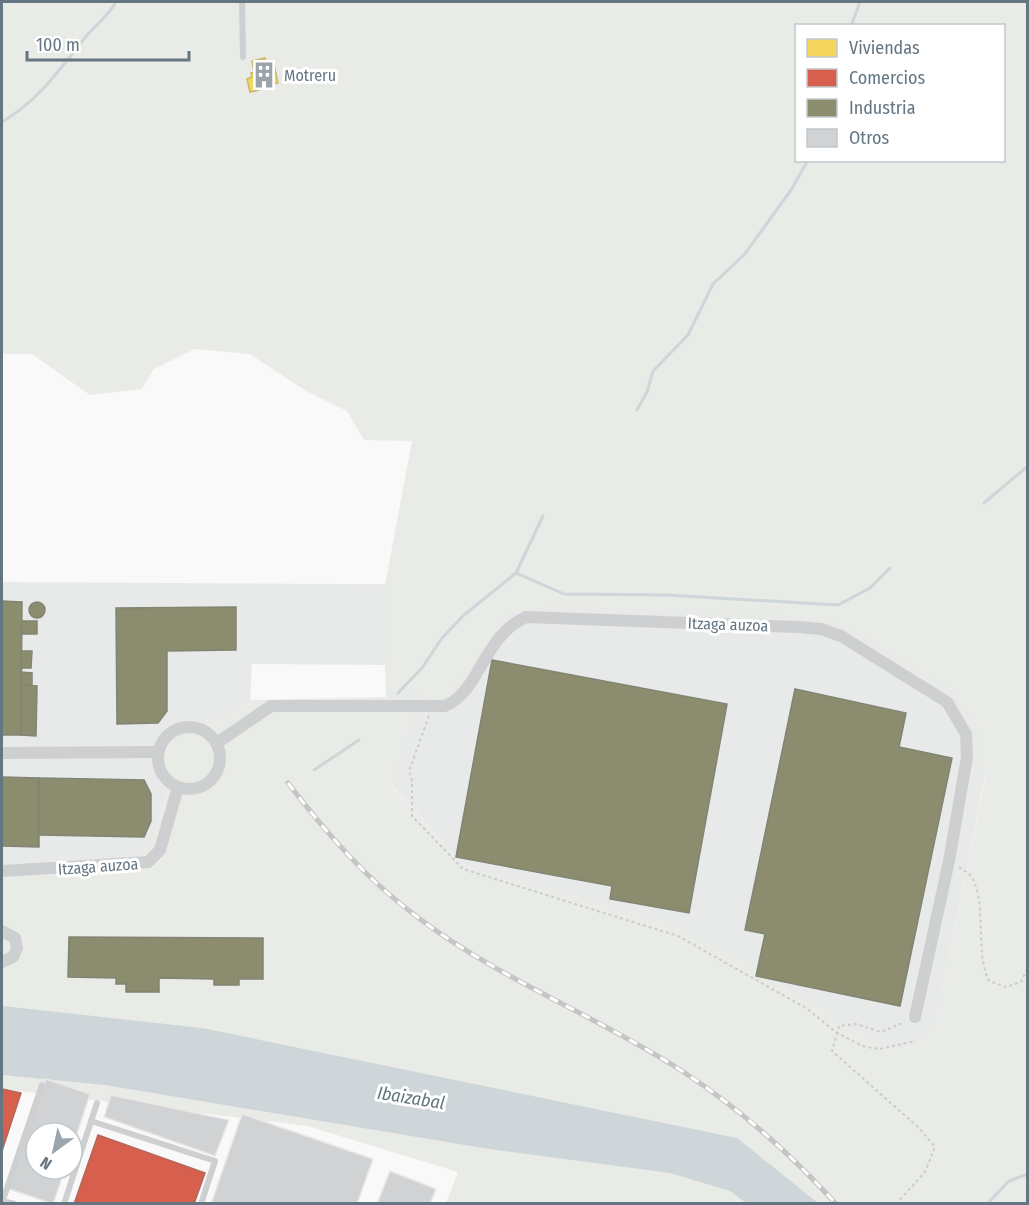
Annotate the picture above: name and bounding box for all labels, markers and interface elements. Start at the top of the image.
scale bar [27,24,189,62]
legend [795,24,1005,162]
text: 100 m [36,34,80,56]
text: Viviendas [849,37,920,59]
building icon: Motreru [249,60,279,90]
place label: Motreru [284,66,336,85]
text: Comercios [849,67,925,89]
text: Industria [849,97,916,119]
text: Otros [849,127,889,149]
street label: Itzaga auzoa [687,614,769,635]
street label: Itzaga auzoa [57,854,139,879]
water label: Ibaizabal [376,1082,447,1114]
north arrow [24,1121,84,1181]
text: N [37,1153,55,1174]

